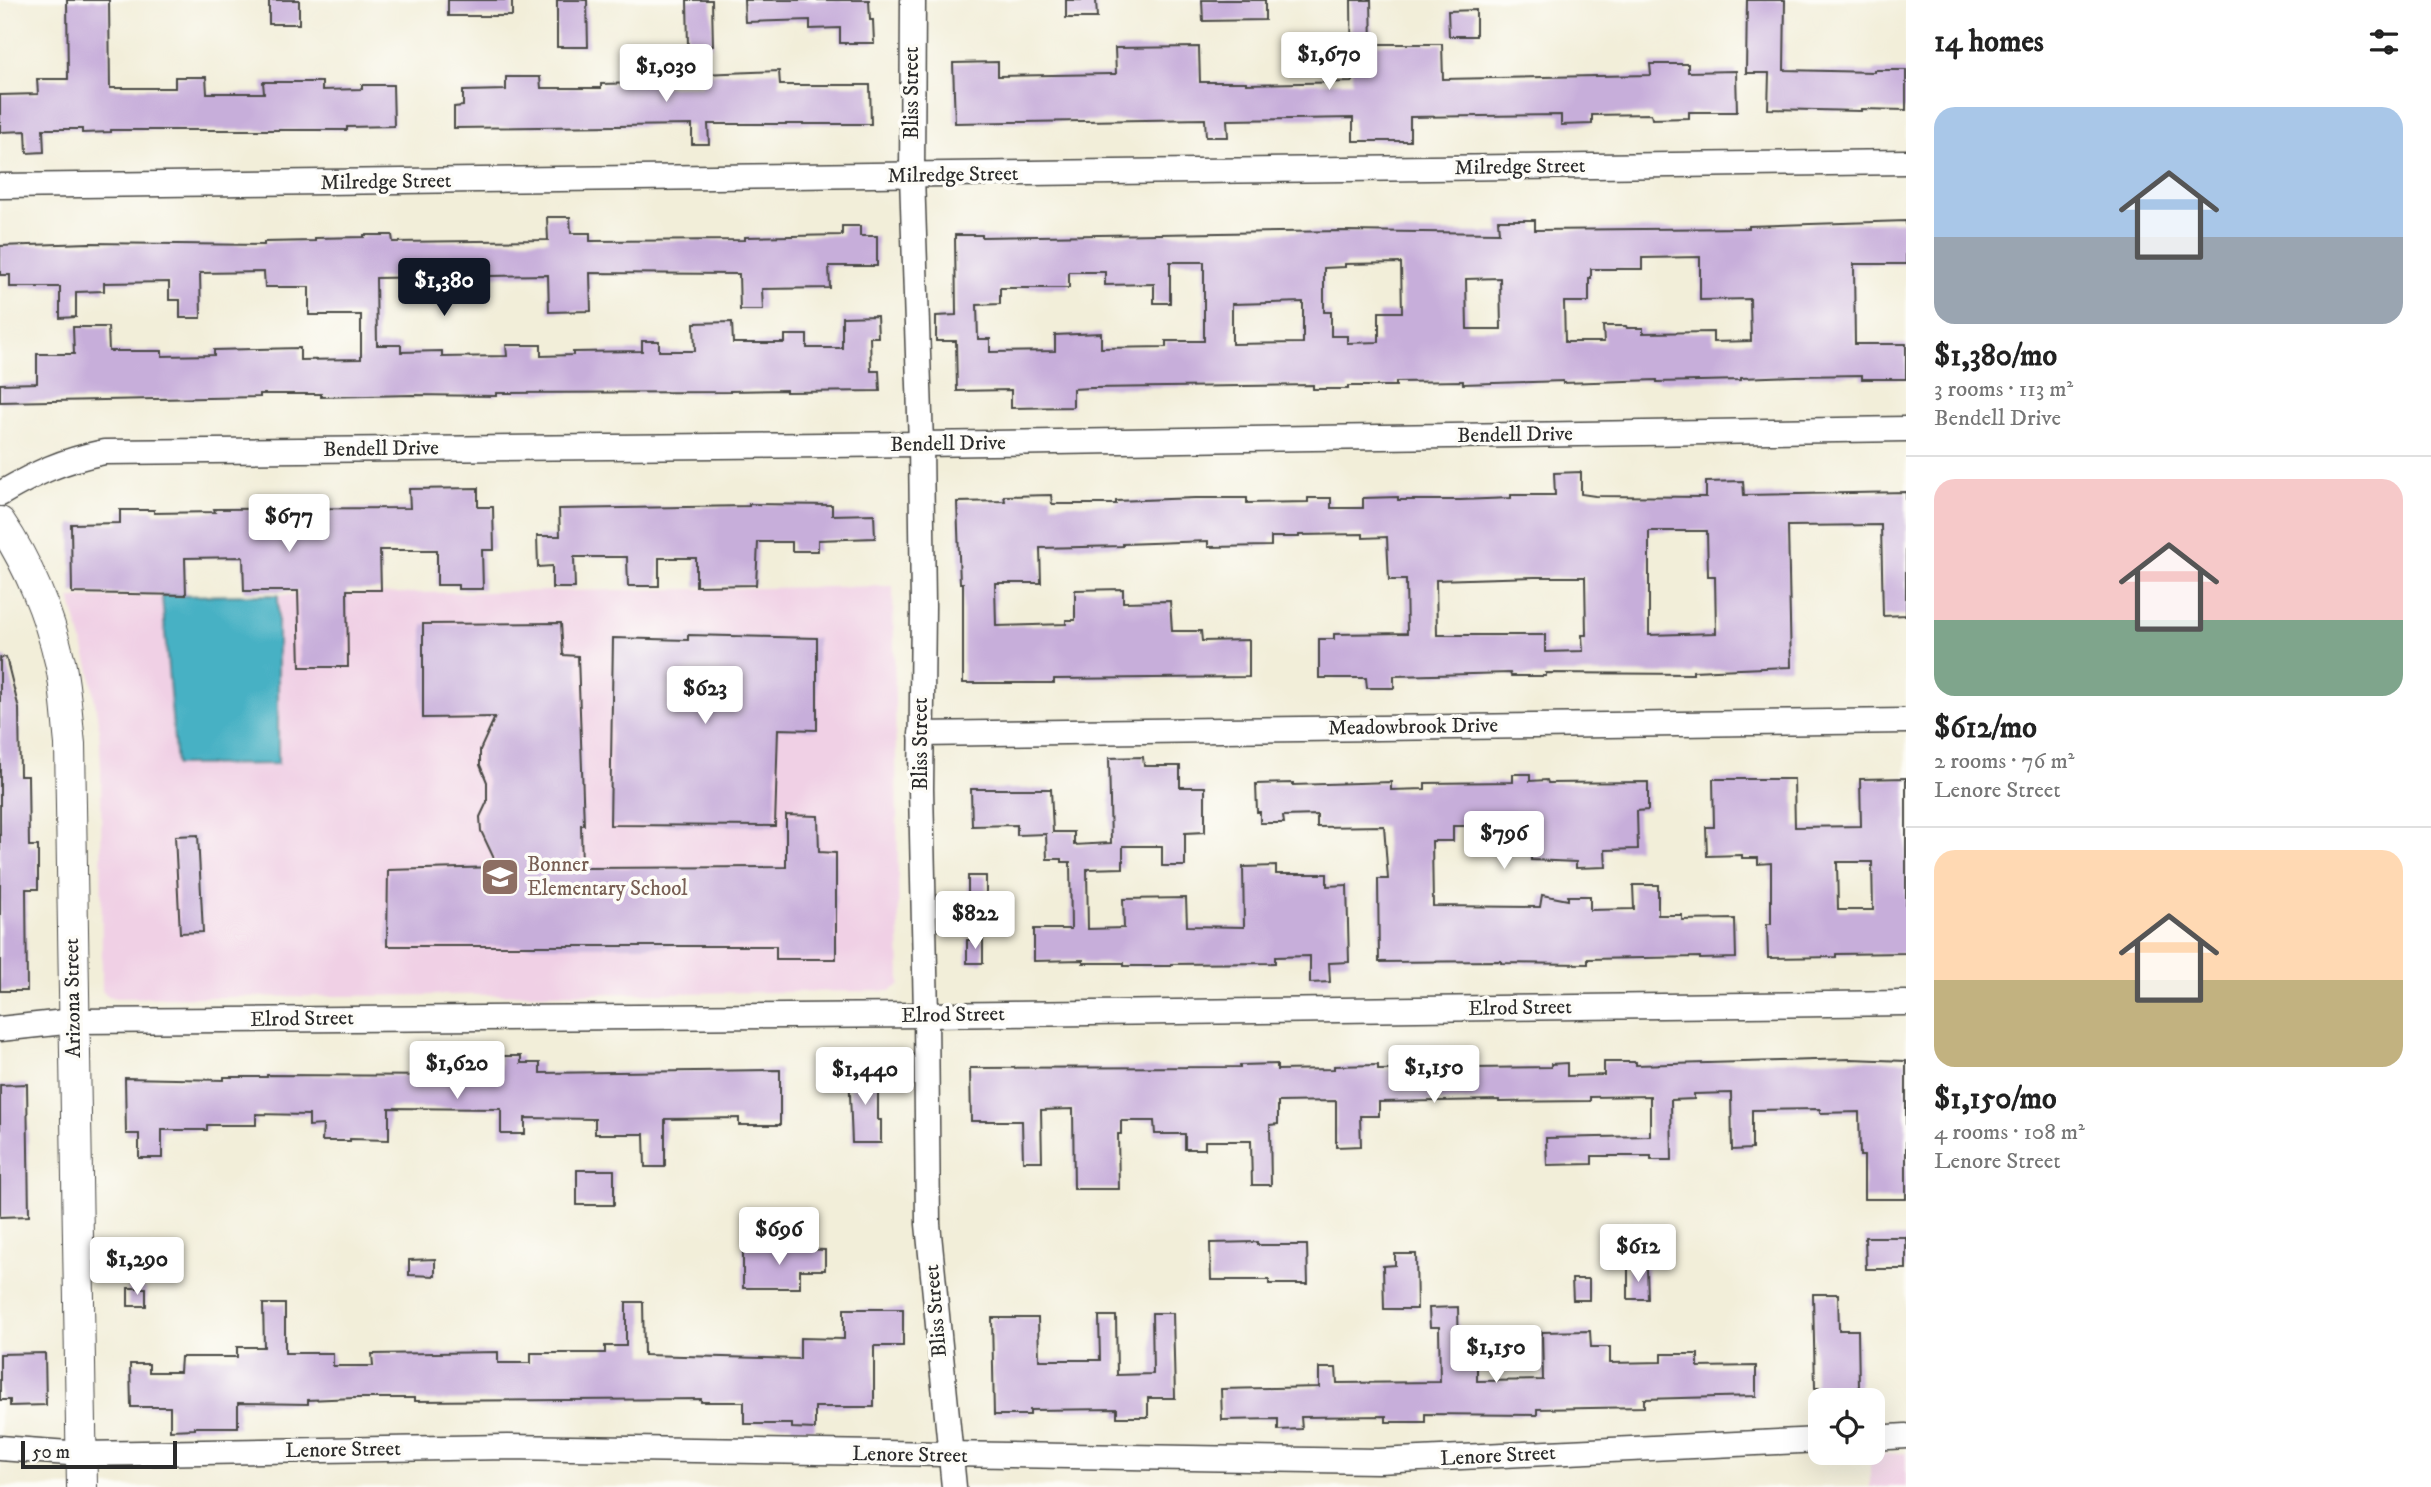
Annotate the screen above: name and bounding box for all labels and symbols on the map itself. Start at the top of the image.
pin: $1,670 [1272,32,1386,92]
pin: $1,030 [609,44,723,104]
street label: Bliss Street [899,46,925,140]
street label: Milredge Street [1454,153,1586,181]
street label: Milredge Street [887,161,1019,189]
street label: Milredge Street [320,168,452,196]
pin: $1,380 [387,258,501,318]
street label: Bendell Drive [1457,421,1573,449]
street label: Bendell Drive [890,430,1006,458]
street label: Bendell Drive [323,435,439,463]
pin: $677 [248,494,330,554]
pin: $623 [664,666,746,726]
street label: Bliss Street [908,697,934,791]
street label: Meadowbrook Drive [1328,713,1499,741]
pin: $796 [1463,812,1545,871]
place label: Bonner Elementary School [527,852,688,902]
school or university icon: Bonner Elementary School [479,856,521,898]
pin: $822 [934,892,1016,951]
street label: Arizona Street [59,938,87,1058]
street label: Elrod Street [1468,994,1572,1022]
street label: Elrod Street [901,1001,1005,1029]
street label: Elrod Street [250,1005,354,1033]
pin: $1,620 [400,1042,514,1101]
pin: $1,150 [1377,1046,1491,1105]
pin: $1,440 [808,1048,922,1107]
pin: $696 [738,1208,820,1267]
pin: $612 [1597,1224,1679,1284]
pin: $1,290 [80,1238,194,1297]
street label: Bliss Street [919,1263,953,1359]
pin: $1,150 [1439,1326,1553,1385]
street label: Lenore Street [285,1436,401,1464]
scale bar [21,1438,177,1470]
street label: Lenore Street [1440,1440,1557,1472]
street label: Lenore Street [852,1441,968,1469]

